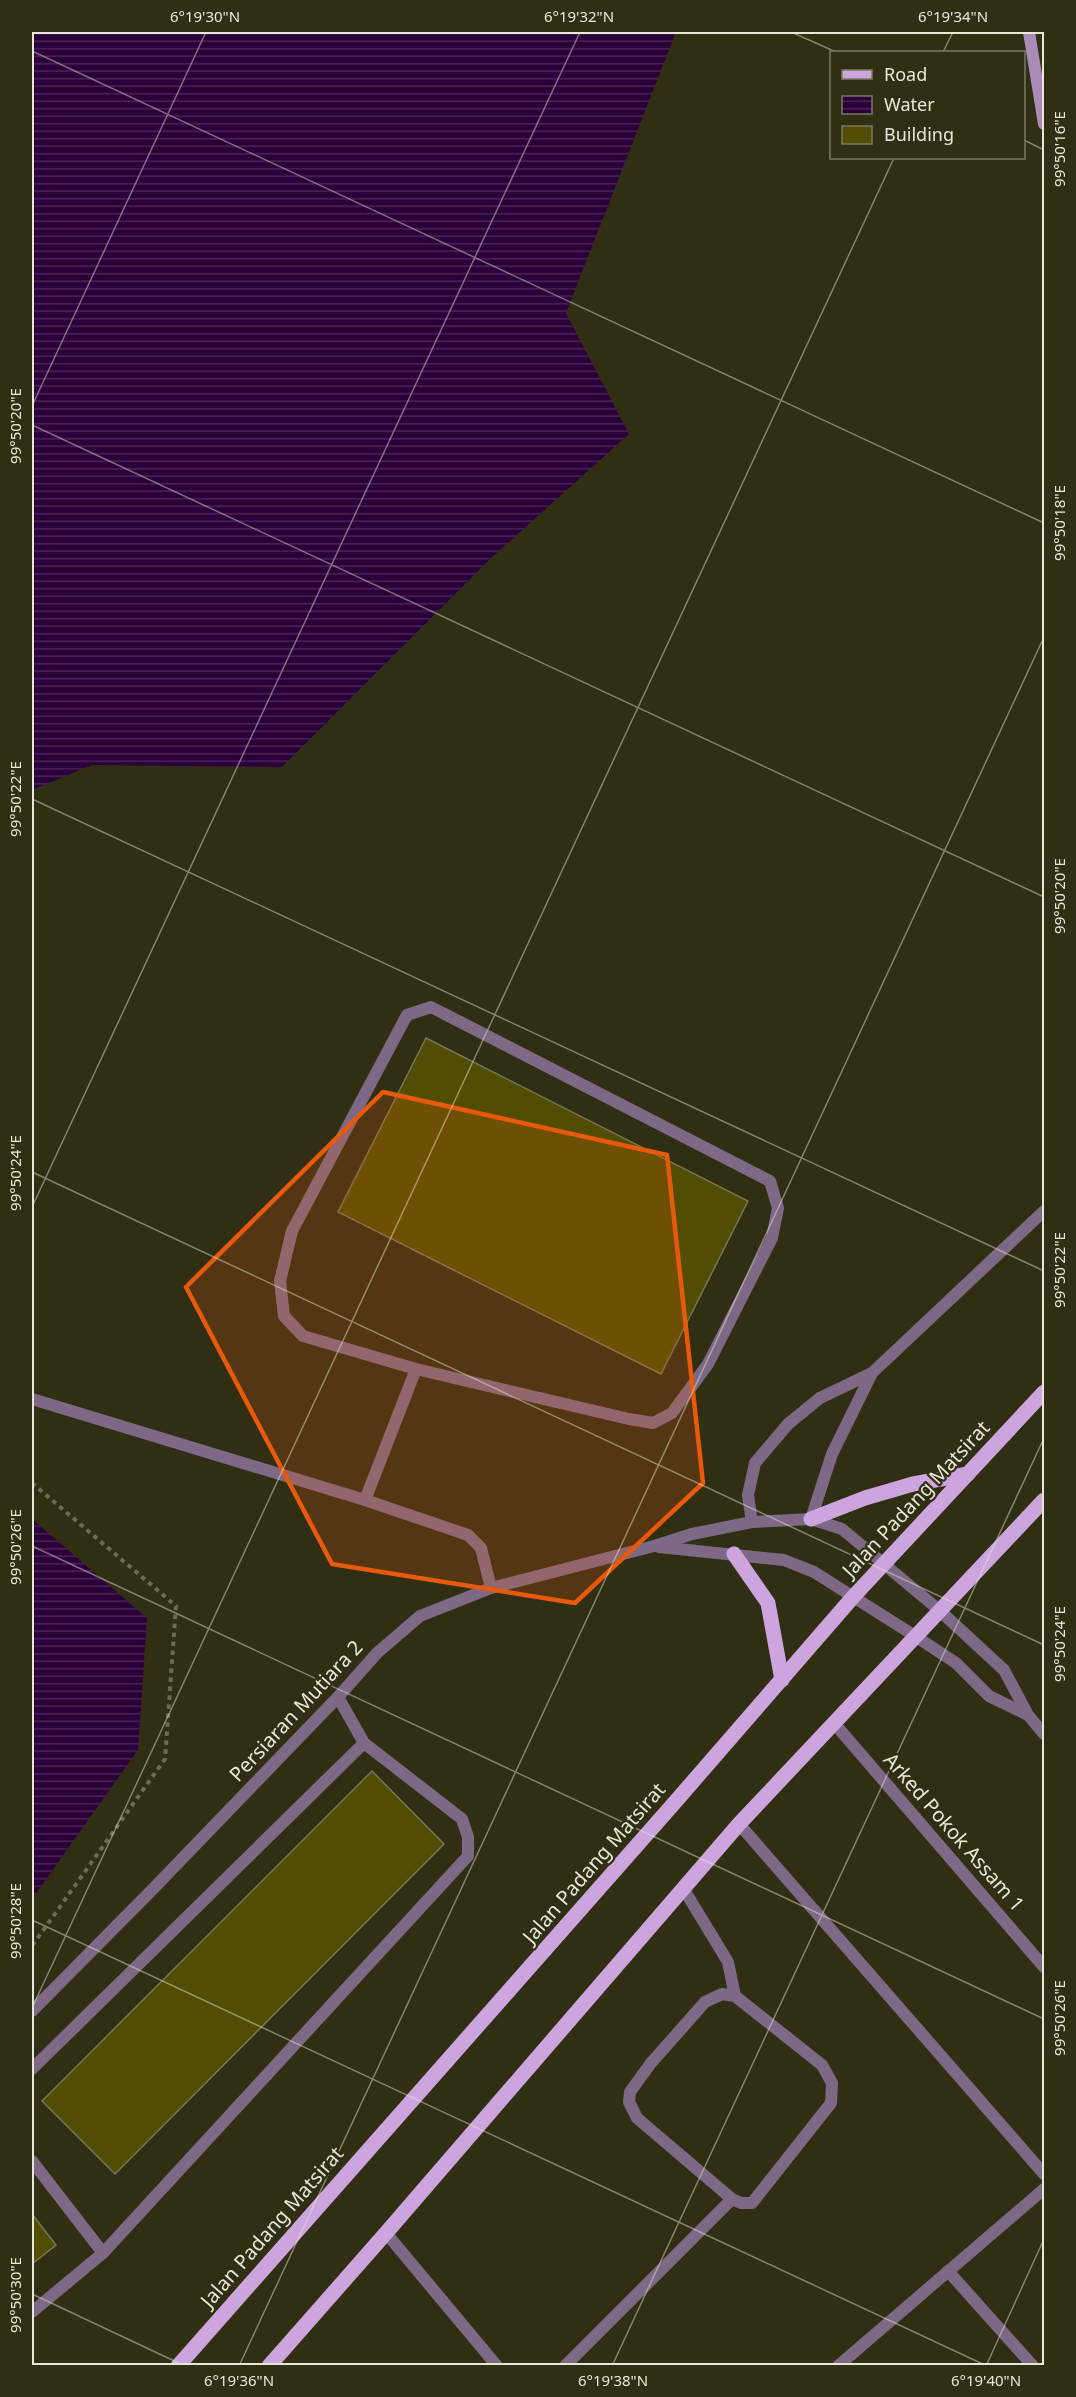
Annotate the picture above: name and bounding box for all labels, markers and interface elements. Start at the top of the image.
text: 6°19'30"N [170,6,240,26]
text: 6°19'32"N [544,6,614,26]
text: 6°19'34"N [918,6,988,26]
legend [830,51,1025,159]
text: Road [884,62,927,86]
text: Water [884,92,935,116]
text: 99°50'16"E [1049,111,1069,187]
text: Building [884,122,954,146]
text: 99°50'20"E [5,388,25,464]
text: 99°50'18"E [1049,485,1069,561]
text: 99°50'22"E [5,761,25,837]
text: 99°50'20"E [1049,858,1069,934]
text: 99°50'24"E [5,1135,25,1211]
text: 99°50'22"E [1049,1232,1069,1308]
street label: Jalan Padang Matsirat [835,1415,995,1584]
text: 99°50'26"E [5,1509,25,1585]
text: 99°50'24"E [1049,1606,1069,1682]
street label: Persiaran Mutiara 2 [223,1634,368,1787]
street label: Arked Pokok Assam 1 [878,1747,1031,1917]
street label: Jalan Padang Matsirat [515,1776,671,1950]
text: 99°50'28"E [5,1883,25,1959]
text: 99°50'26"E [1049,1980,1069,2056]
street label: Jalan Padang Matsirat [193,2140,349,2314]
text: 99°50'30"E [5,2257,25,2333]
text: 6°19'36"N [204,2370,274,2390]
text: 6°19'38"N [578,2370,648,2390]
text: 6°19'40"N [951,2370,1021,2390]

